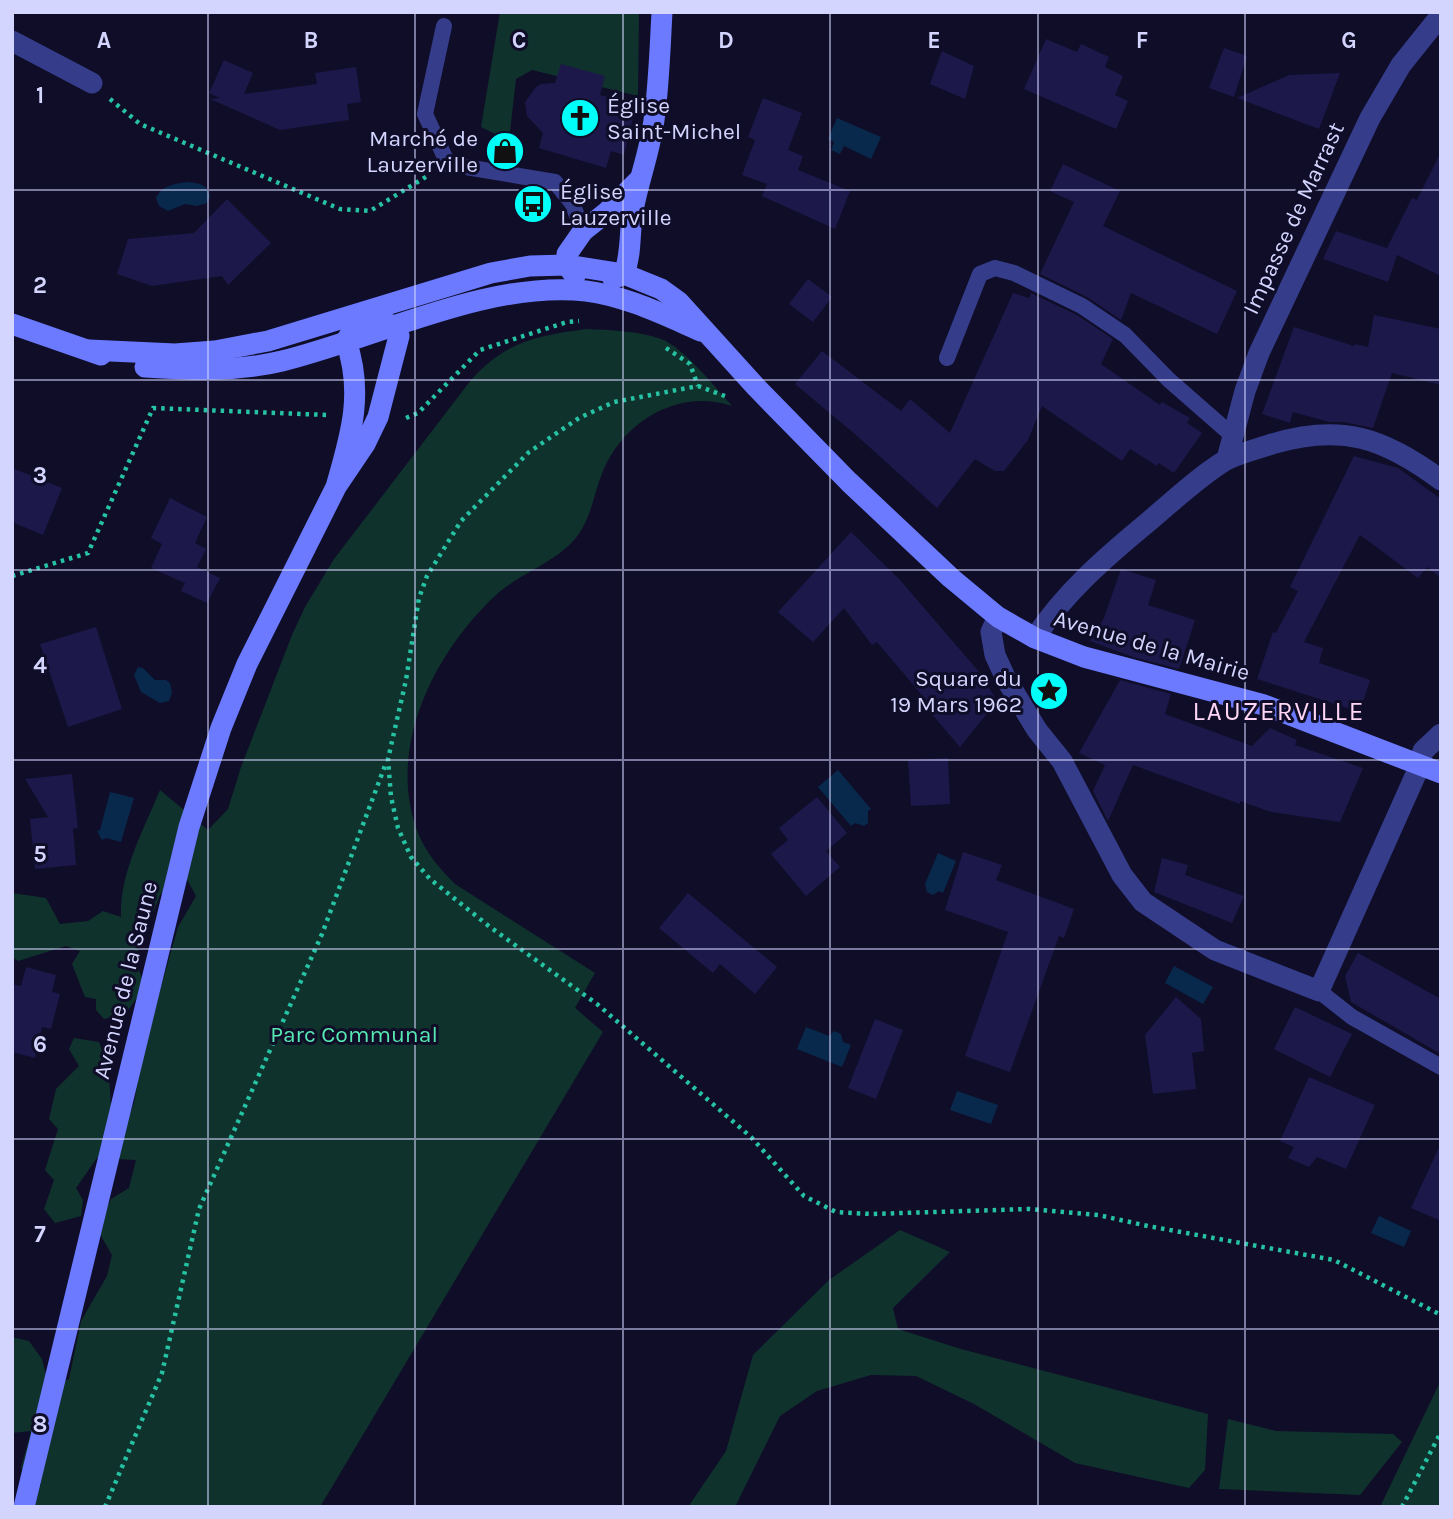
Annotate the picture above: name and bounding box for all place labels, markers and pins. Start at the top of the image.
place label: Église Saint-Michel [607,92,741,145]
church icon: Église Saint-Michel [559,97,601,139]
place label: Marché de Lauzerville [367,125,478,178]
shop icon: Marché de Lauzerville [484,130,526,172]
place label: Église Lauzerville [560,178,671,231]
bus stop icon: Église Lauzerville [512,183,554,225]
place label: Square du 19 Mars 1962 [890,665,1022,718]
place icon: Square du 19 Mars 1962 [1028,670,1070,712]

